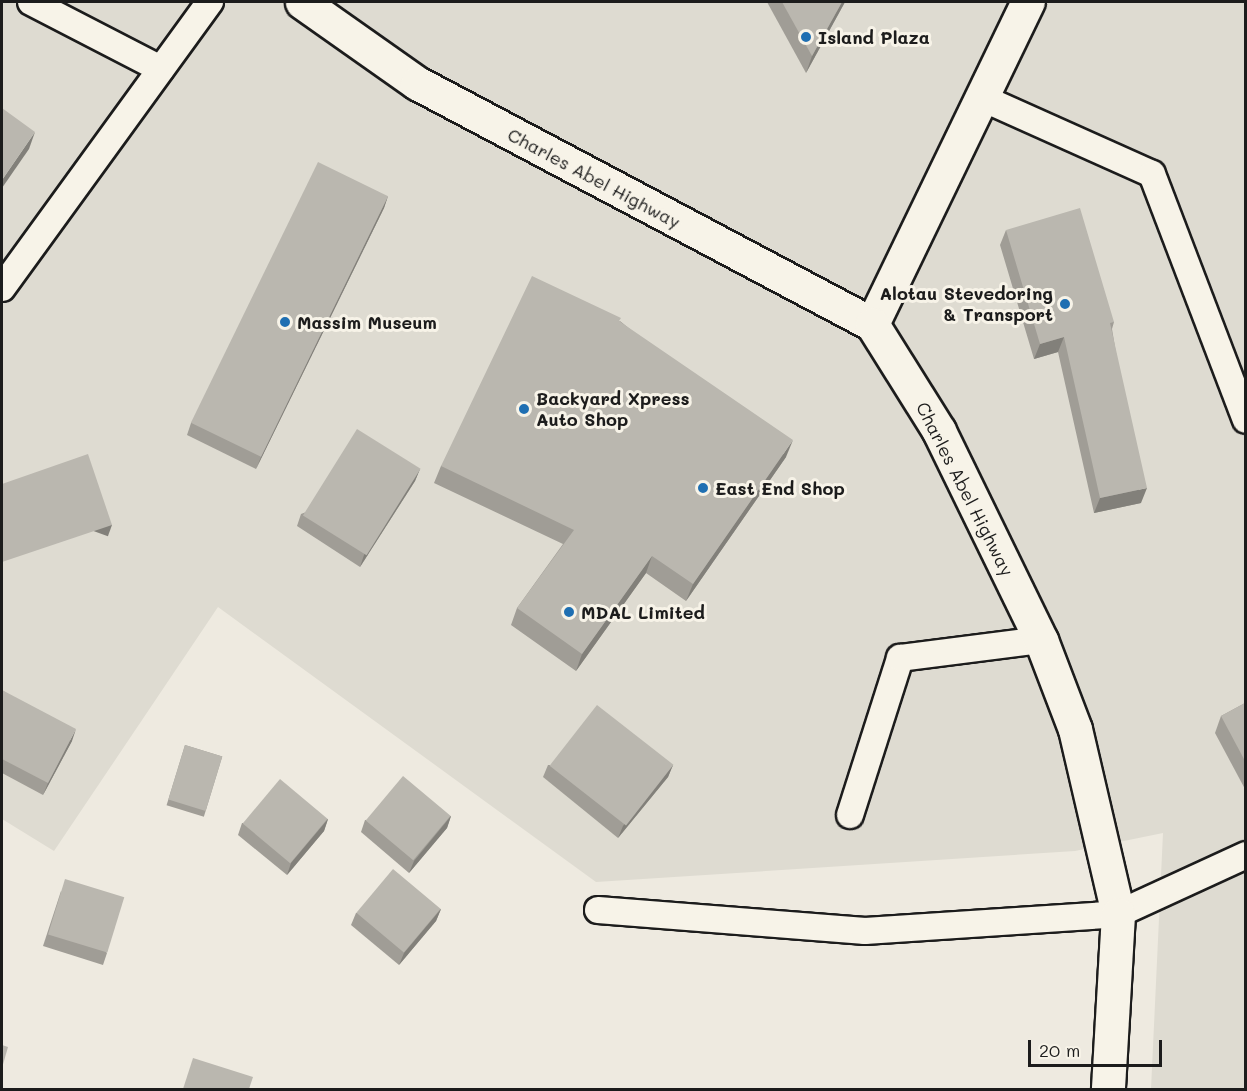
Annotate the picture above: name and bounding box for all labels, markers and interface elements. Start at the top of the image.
place label: Island Plaza [818,26,930,48]
marker: Island Plaza [799,30,813,44]
street label: Charles Abel Highway [504,123,684,233]
place label: Alotau Stevedoring & Transport [880,283,1053,326]
marker: Alotau Stevedoring & Transport [1058,297,1072,311]
place label: Massim Museum [297,311,437,333]
marker: Massim Museum [278,315,292,329]
place label: Backyard Xpress Auto Shop [536,388,690,430]
street label: Charles Abel Highway [912,398,1018,580]
marker: Backyard Xpress Auto Shop [517,402,531,416]
place label: East End Shop [715,477,845,499]
marker: East End Shop [696,481,710,495]
place label: MDAL Limited [581,601,705,623]
marker: MDAL Limited [562,605,576,619]
scale bar [1031,1028,1164,1066]
text: 20 m [1039,1038,1080,1062]

